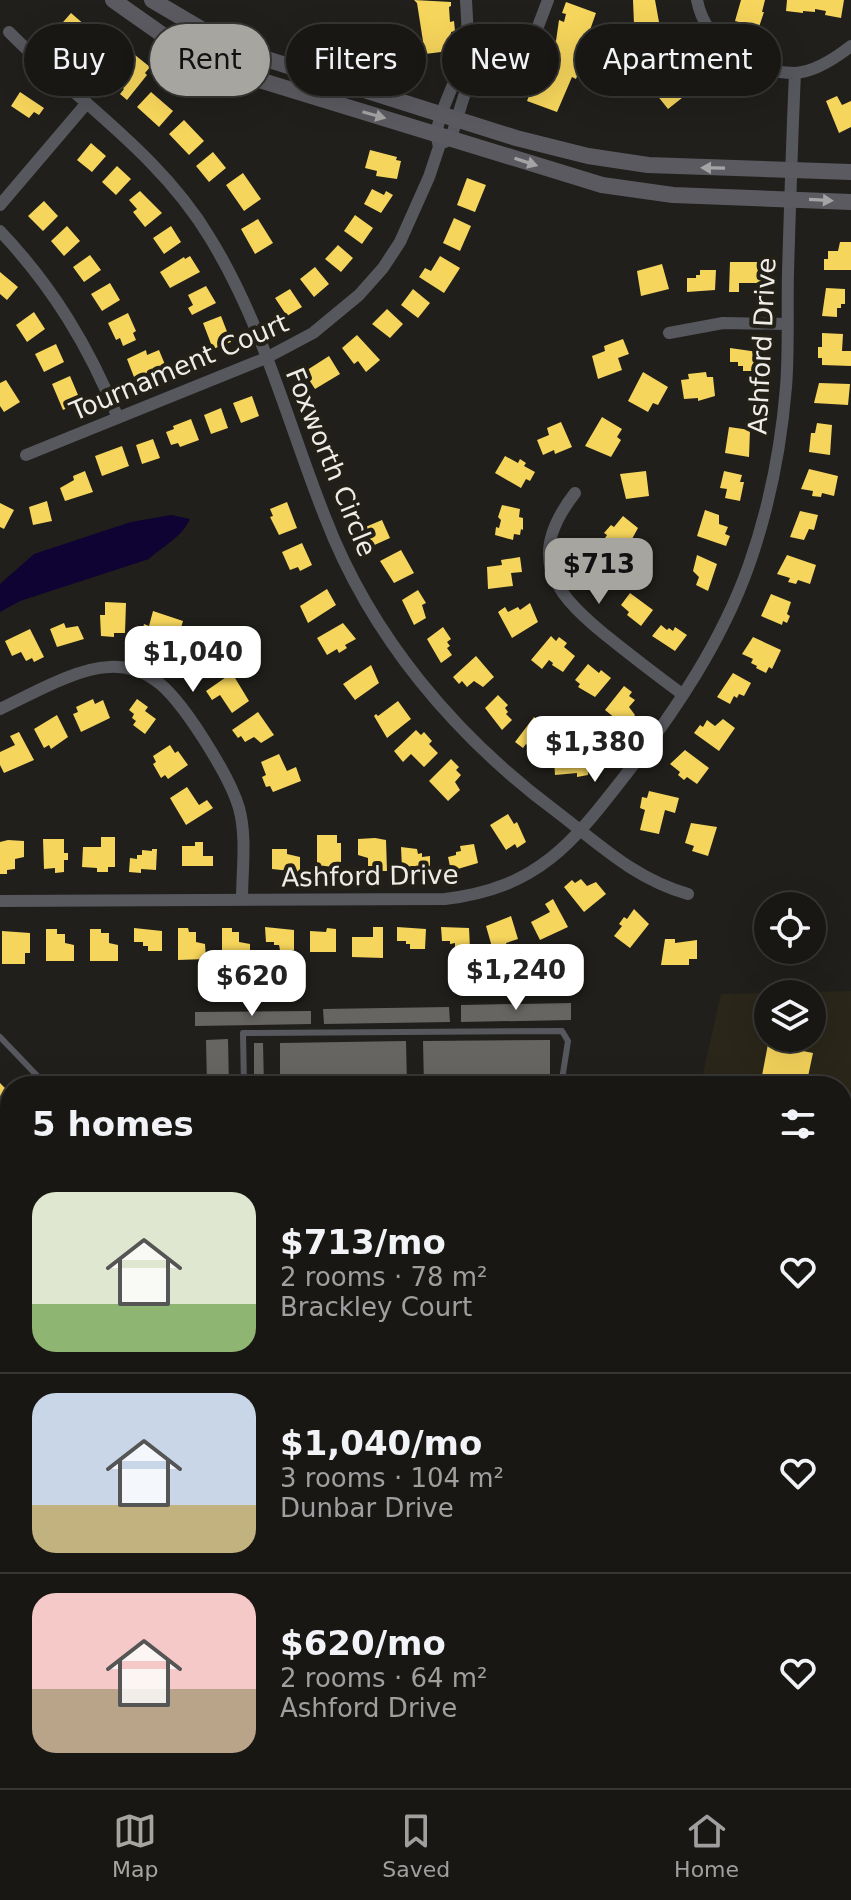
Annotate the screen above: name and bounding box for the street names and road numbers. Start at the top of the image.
street label: Ashford Drive [742,257,782,435]
street label: Tournament Court [64,307,293,427]
street label: Foxworth Circle [280,364,382,560]
street label: Ashford Drive [281,859,459,893]

